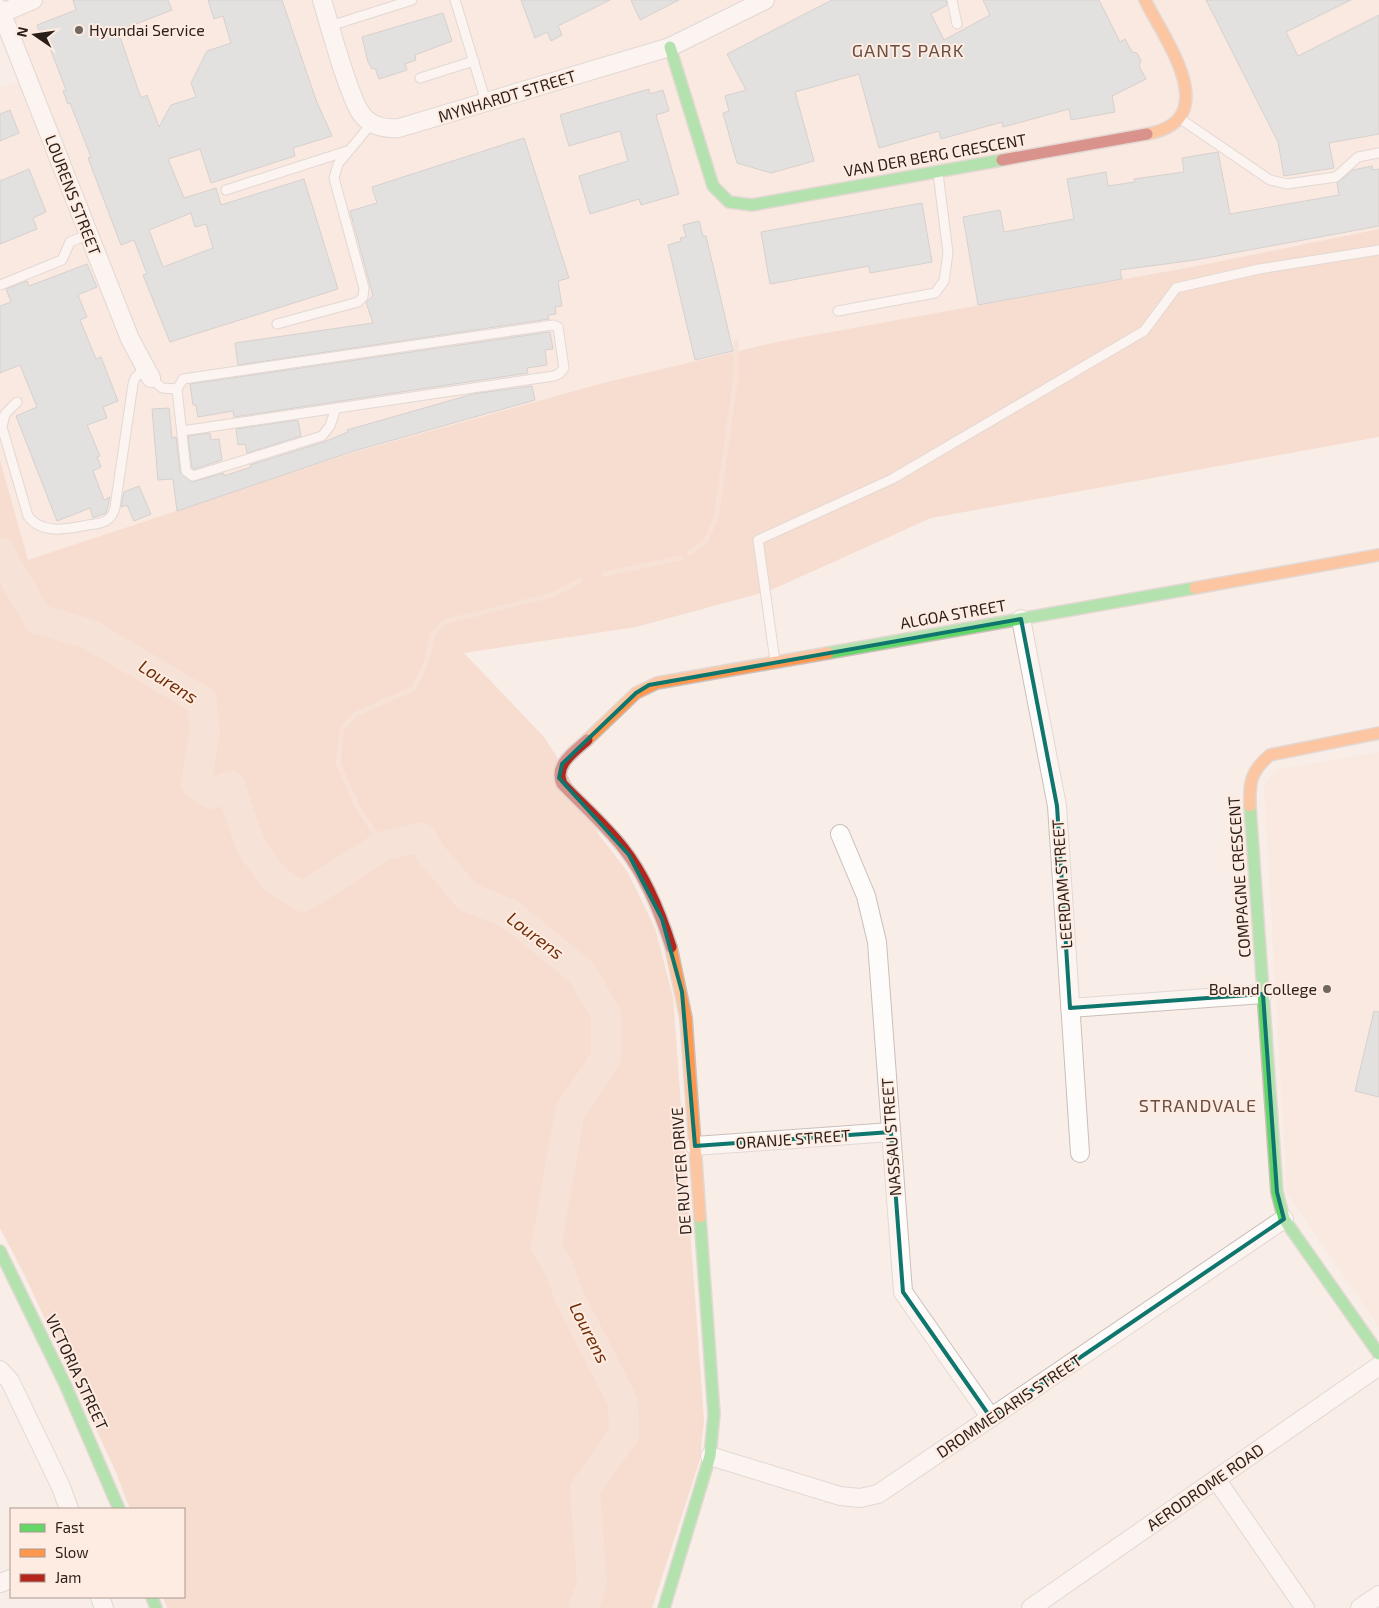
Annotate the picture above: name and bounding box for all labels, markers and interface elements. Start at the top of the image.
north arrow [10,10,60,60]
place label: Hyundai Service [89,20,205,39]
marker: Hyundai Service [73,24,85,36]
text: N [12,25,31,39]
district label: GANTS PARK [852,39,964,61]
street label: MYNHARDT STREET [436,66,578,126]
street label: VAN DER BERG CRESCENT [842,129,1028,180]
street label: LOURENS STREET [42,132,105,258]
street label: ALGOA STREET [899,595,1007,632]
water label: Lourens [135,654,202,708]
street label: COMPAGNE CRESCENT [1223,796,1254,958]
street label: LEERDAM STREET [1048,819,1075,949]
water label: Lourens [503,907,568,964]
place label: Boland College [1209,979,1317,998]
marker: Boland College [1321,983,1333,995]
street label: NASSAU STREET [877,1077,904,1197]
district label: STRANDVALE [1139,1094,1257,1116]
street label: DE RUYTER DRIVE [667,1107,694,1236]
street label: ORANJE STREET [735,1125,851,1152]
water label: Lourens [565,1298,615,1367]
street label: VICTORIA STREET [42,1311,113,1433]
street label: DROMMEDARIS STREET [933,1350,1085,1461]
street label: AERODROME ROAD [1143,1439,1267,1534]
legend [10,1508,185,1598]
text: Fast [55,1518,85,1536]
text: Slow [55,1543,89,1561]
text: Jam [55,1568,81,1586]

